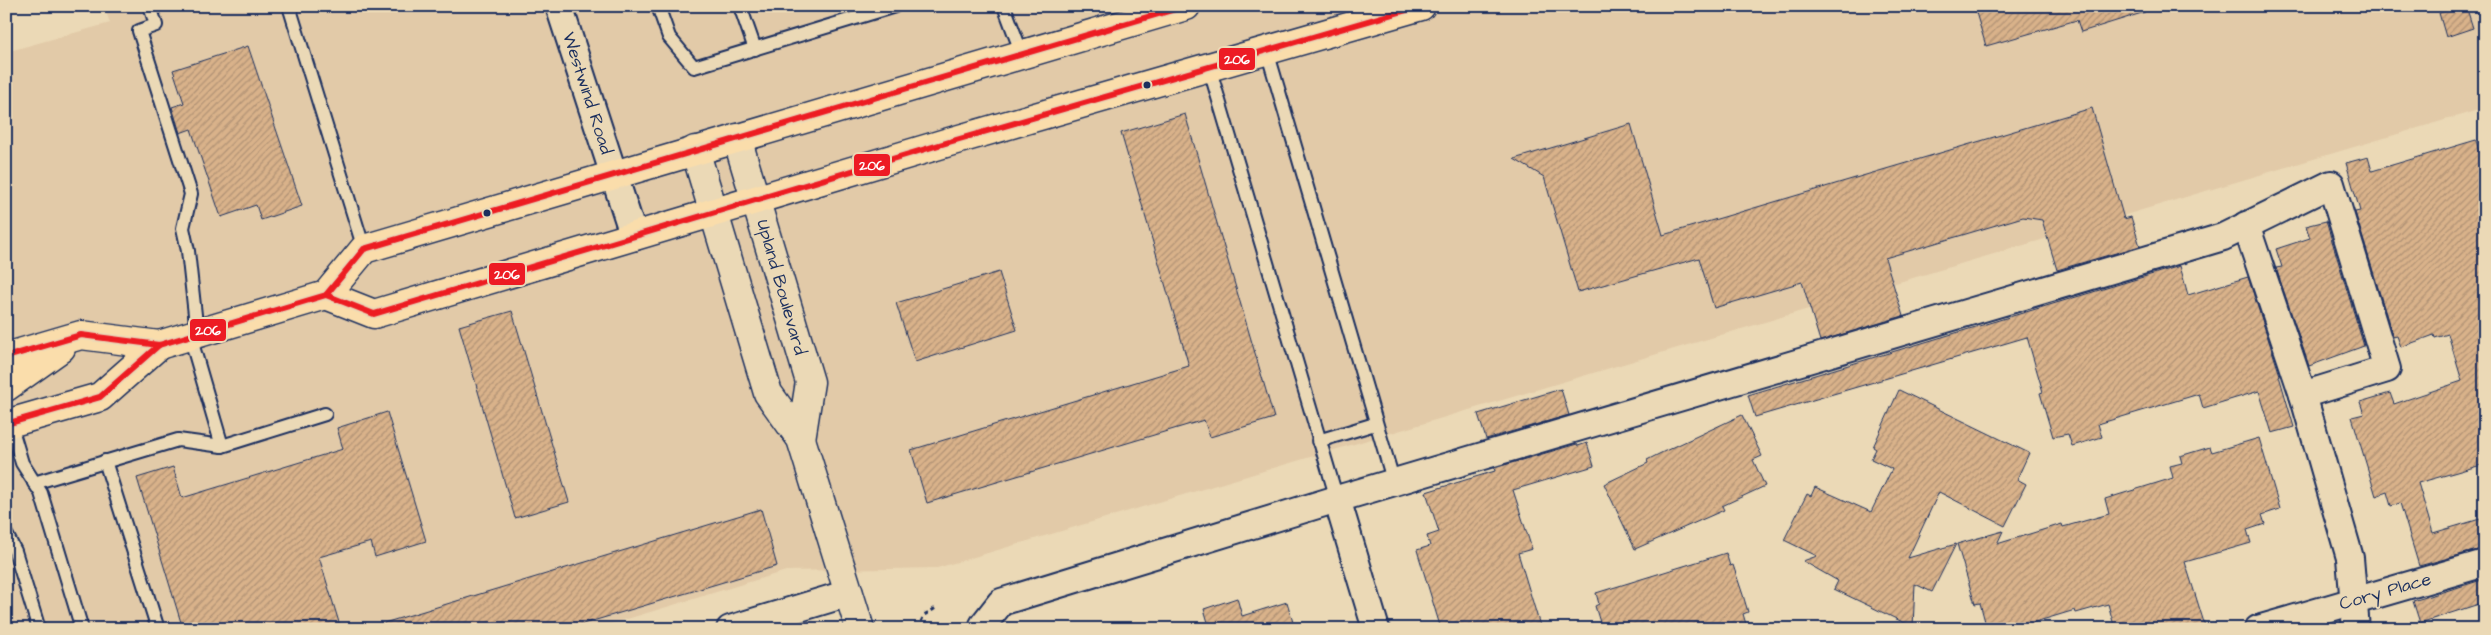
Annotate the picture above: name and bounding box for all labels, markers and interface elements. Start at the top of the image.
street label: Westwind Road [556,29,619,157]
line badge: 206 [1218,47,1256,71]
text: 206 [1223,50,1250,70]
unlabelled marker [1142,80,1152,90]
line badge: 206 [853,153,891,177]
text: 206 [858,156,885,176]
unlabelled marker [482,208,492,218]
street label: Upland Boulevard [750,216,813,358]
line badge: 206 [488,262,526,286]
text: 206 [493,265,520,285]
line badge: 206 [189,318,227,342]
text: 206 [194,321,221,341]
street label: Cory Place [2336,566,2435,617]

